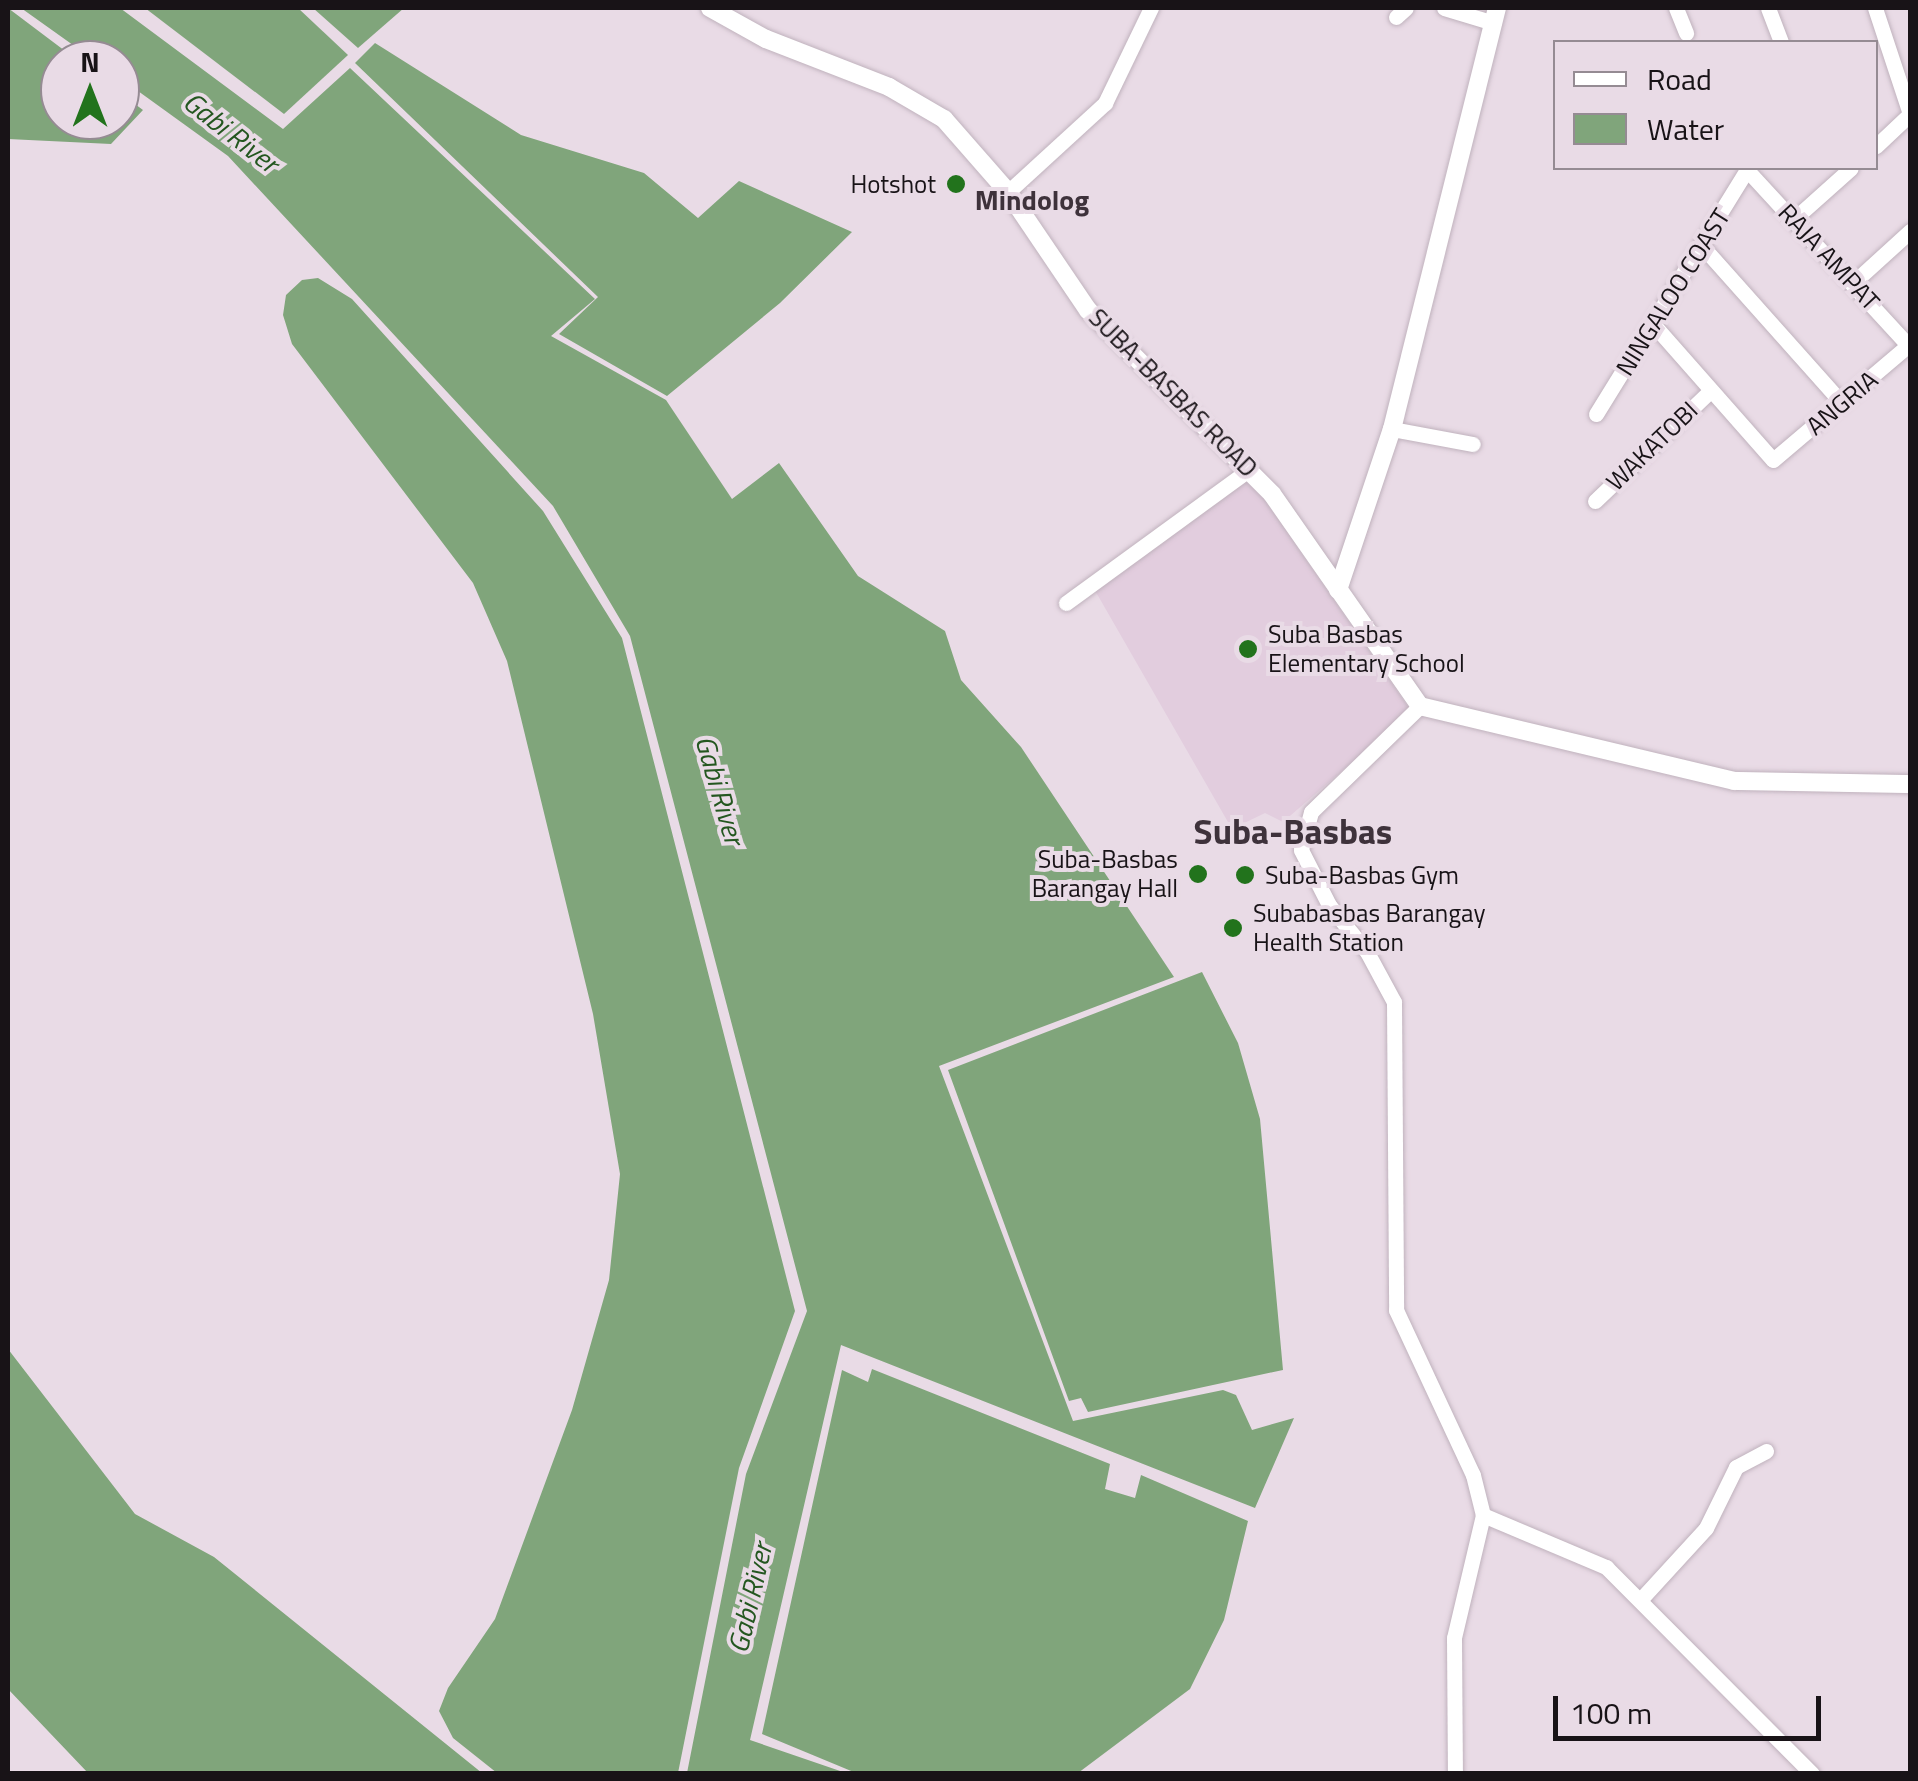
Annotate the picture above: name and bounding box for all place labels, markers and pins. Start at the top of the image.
place label: Hotshot [850,169,936,199]
marker: Hotshot [945,173,967,195]
place label: Suba Basbas Elementary School [1268,620,1465,679]
marker: Suba Basbas Elementary School [1237,638,1259,660]
place label: Suba-Basbas Barangay Hall [1032,845,1178,904]
place label: Suba-Basbas Gym [1265,860,1459,890]
marker: Suba-Basbas Barangay Hall [1187,863,1209,885]
marker: Suba-Basbas Gym [1234,864,1256,886]
place label: Subabasbas Barangay Health Station [1253,899,1485,958]
marker: Subabasbas Barangay Health Station [1222,917,1244,939]

